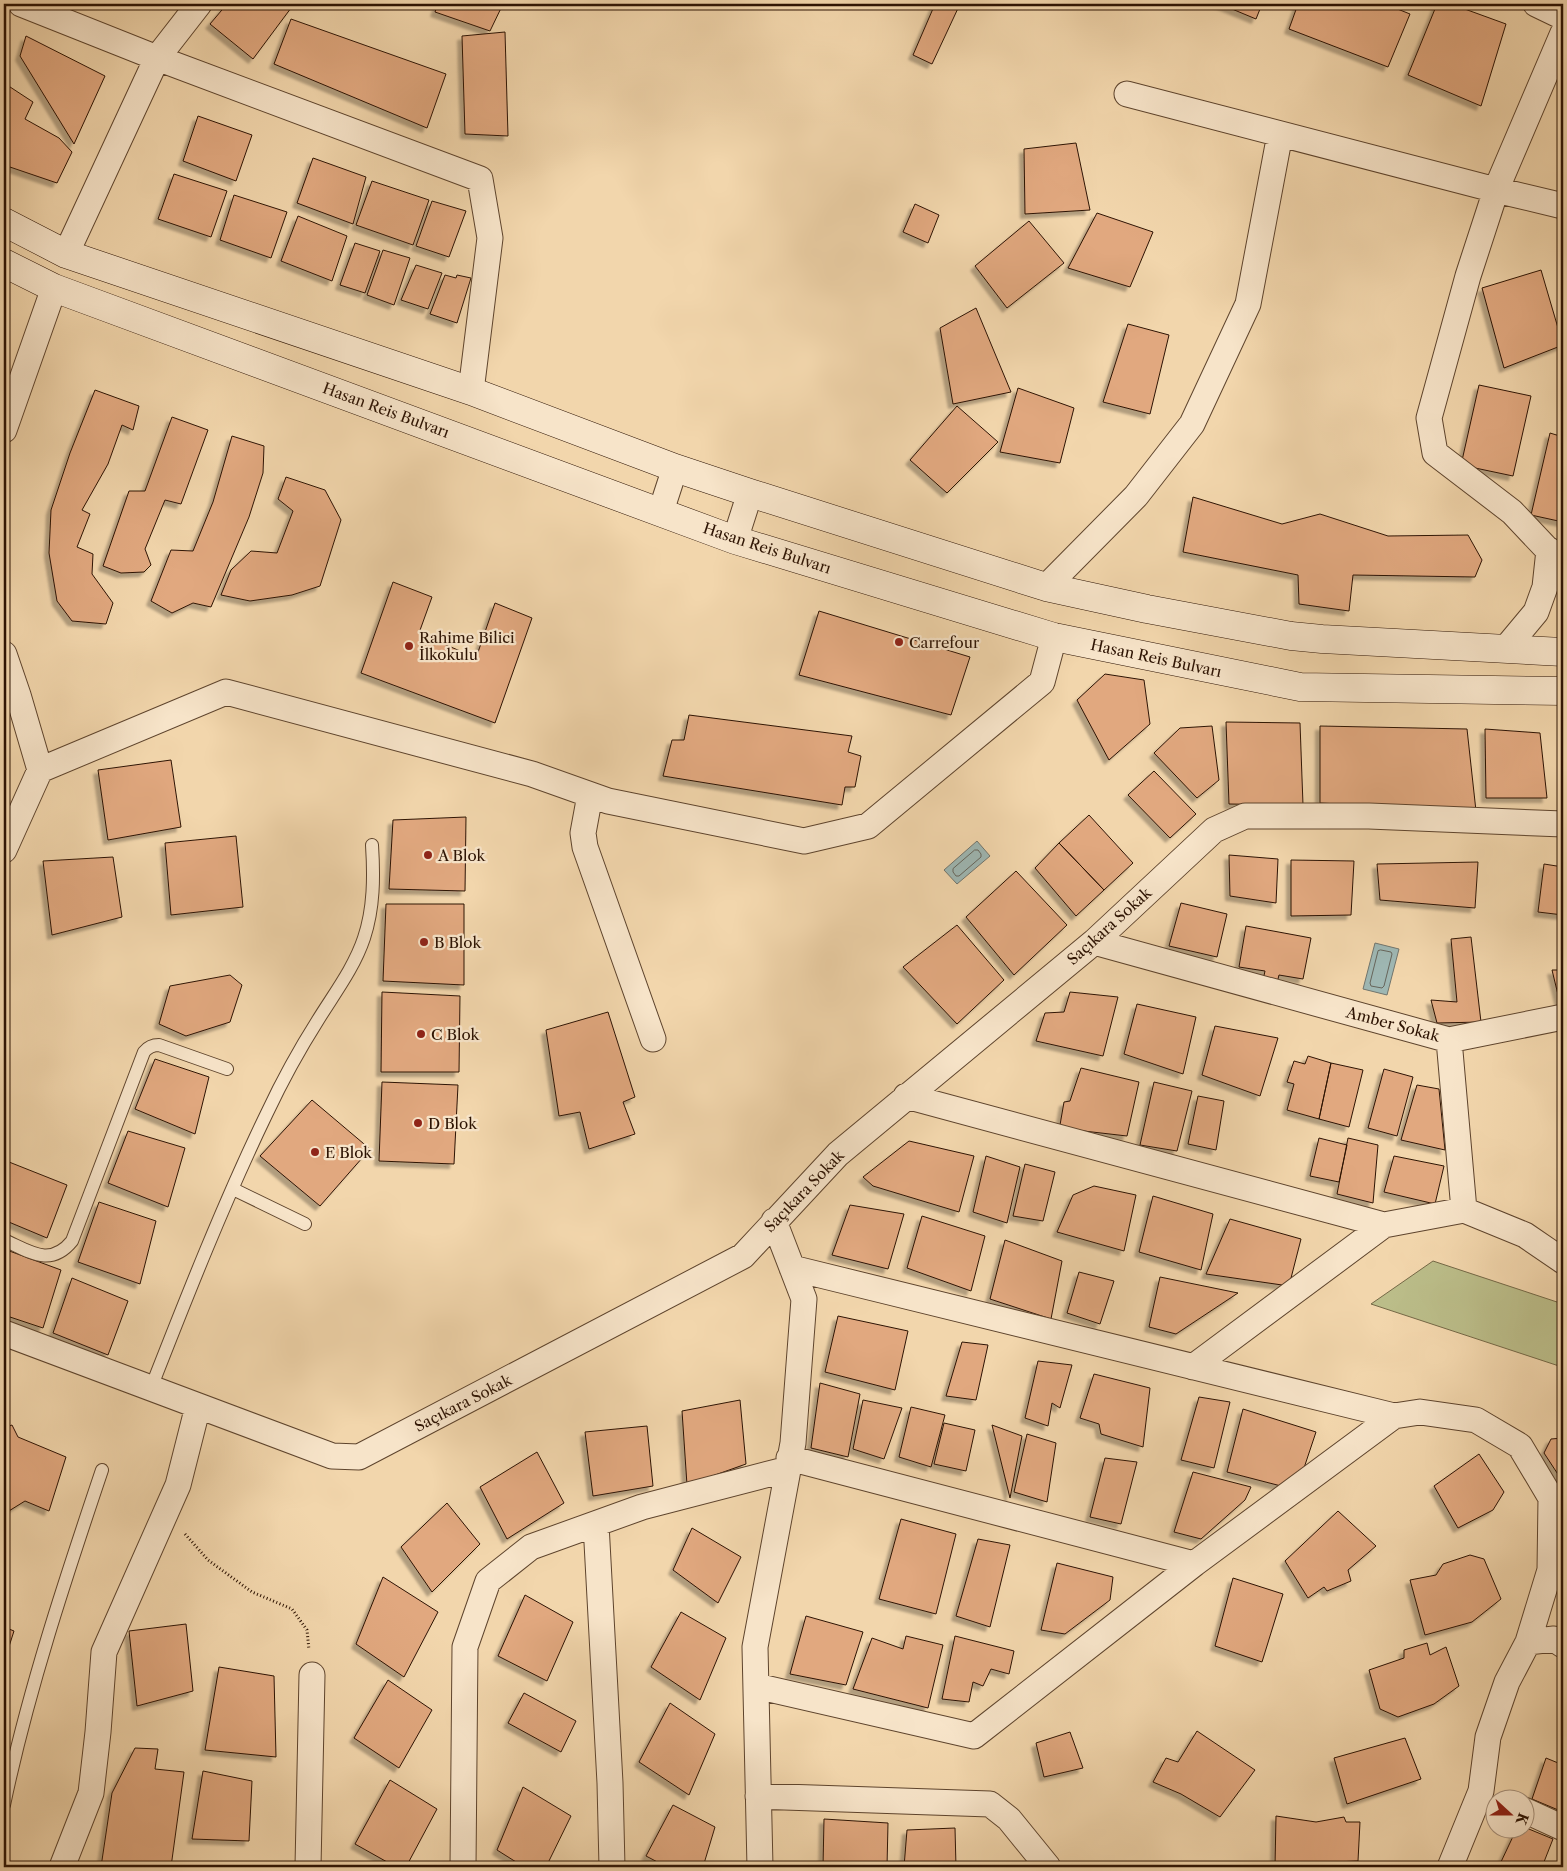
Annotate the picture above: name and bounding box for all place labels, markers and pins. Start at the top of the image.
place label: Rahime Bilici İlkokulu [419,628,515,664]
place label: Carrefour [909,633,980,652]
marker: Carrefour [893,636,905,648]
marker: Rahime Bilici İlkokulu [403,640,415,652]
place label: A Blok [437,846,487,865]
marker: A Blok [422,849,434,861]
place label: B Blok [434,933,483,952]
marker: B Blok [418,936,430,948]
place label: C Blok [431,1025,481,1044]
marker: C Blok [415,1028,427,1040]
place label: D Blok [428,1114,478,1133]
marker: D Blok [412,1117,424,1129]
place label: E Blok [325,1143,373,1162]
marker: E Blok [309,1146,321,1158]

